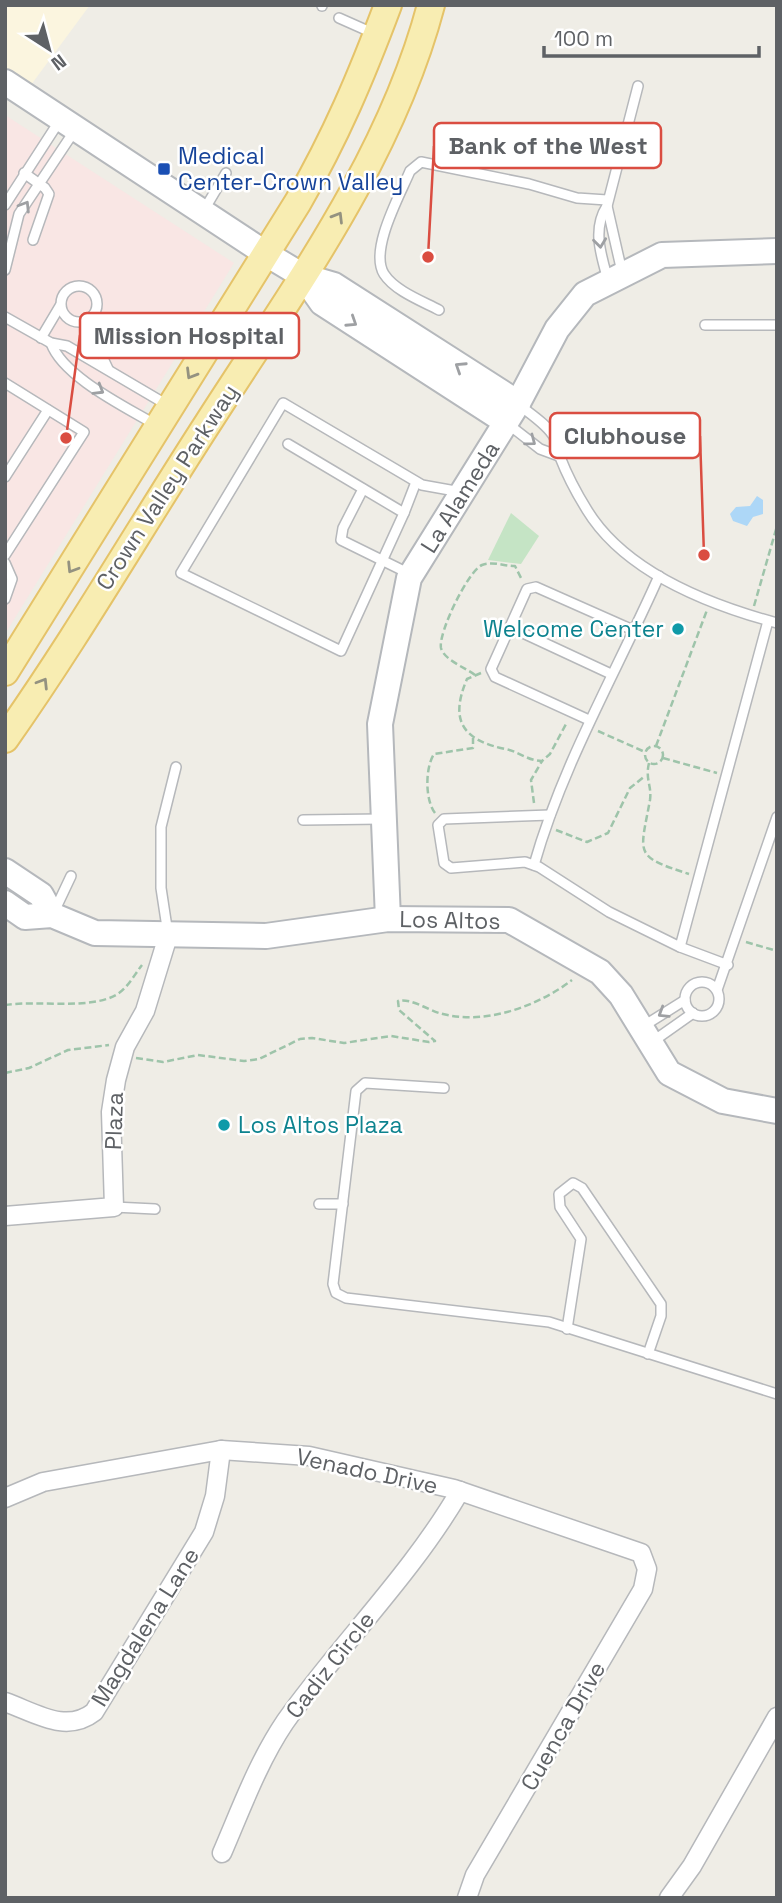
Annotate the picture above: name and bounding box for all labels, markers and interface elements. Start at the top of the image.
north arrow [14,14,84,84]
scale bar [544,14,759,58]
text: 100 m [554,25,613,52]
text: N [46,48,71,76]
callout: Bank of the West [434,123,661,168]
text: Bank of the West [448,130,648,161]
place label: Medical Center-Crown Valley [178,141,403,197]
marker: Medical Center-Crown Valley [156,161,172,177]
one-way arrow [17,200,30,213]
one-way arrow [330,212,343,225]
one-way arrow [592,238,607,249]
callout: Mission Hospital [80,313,299,358]
one-way arrow [344,314,357,327]
text: Mission Hospital [94,320,284,351]
one-way arrow [455,362,468,375]
one-way arrow [186,366,199,379]
street label: Crown Valley Parkway [89,378,245,596]
one-way arrow [91,382,104,395]
callout: Clubhouse [550,413,700,458]
text: Clubhouse [564,420,686,451]
one-way arrow [523,433,536,446]
street label: La Alameda [414,436,506,558]
one-way arrow [68,560,81,573]
place label: Welcome Center [483,614,664,644]
marker: Welcome Center [670,621,686,637]
one-way arrow [35,677,48,690]
street label: Los Altos [399,904,501,936]
one-way arrow [658,1005,671,1018]
street label: Plaza [98,1092,130,1150]
place label: Los Altos Plaza [238,1110,403,1140]
marker: Los Altos Plaza [216,1117,232,1133]
street label: Venado Drive [293,1441,441,1501]
street label: Magdalena Lane [84,1542,206,1712]
street label: Cadiz Circle [279,1605,381,1725]
street label: Cuenca Drive [514,1656,612,1796]

